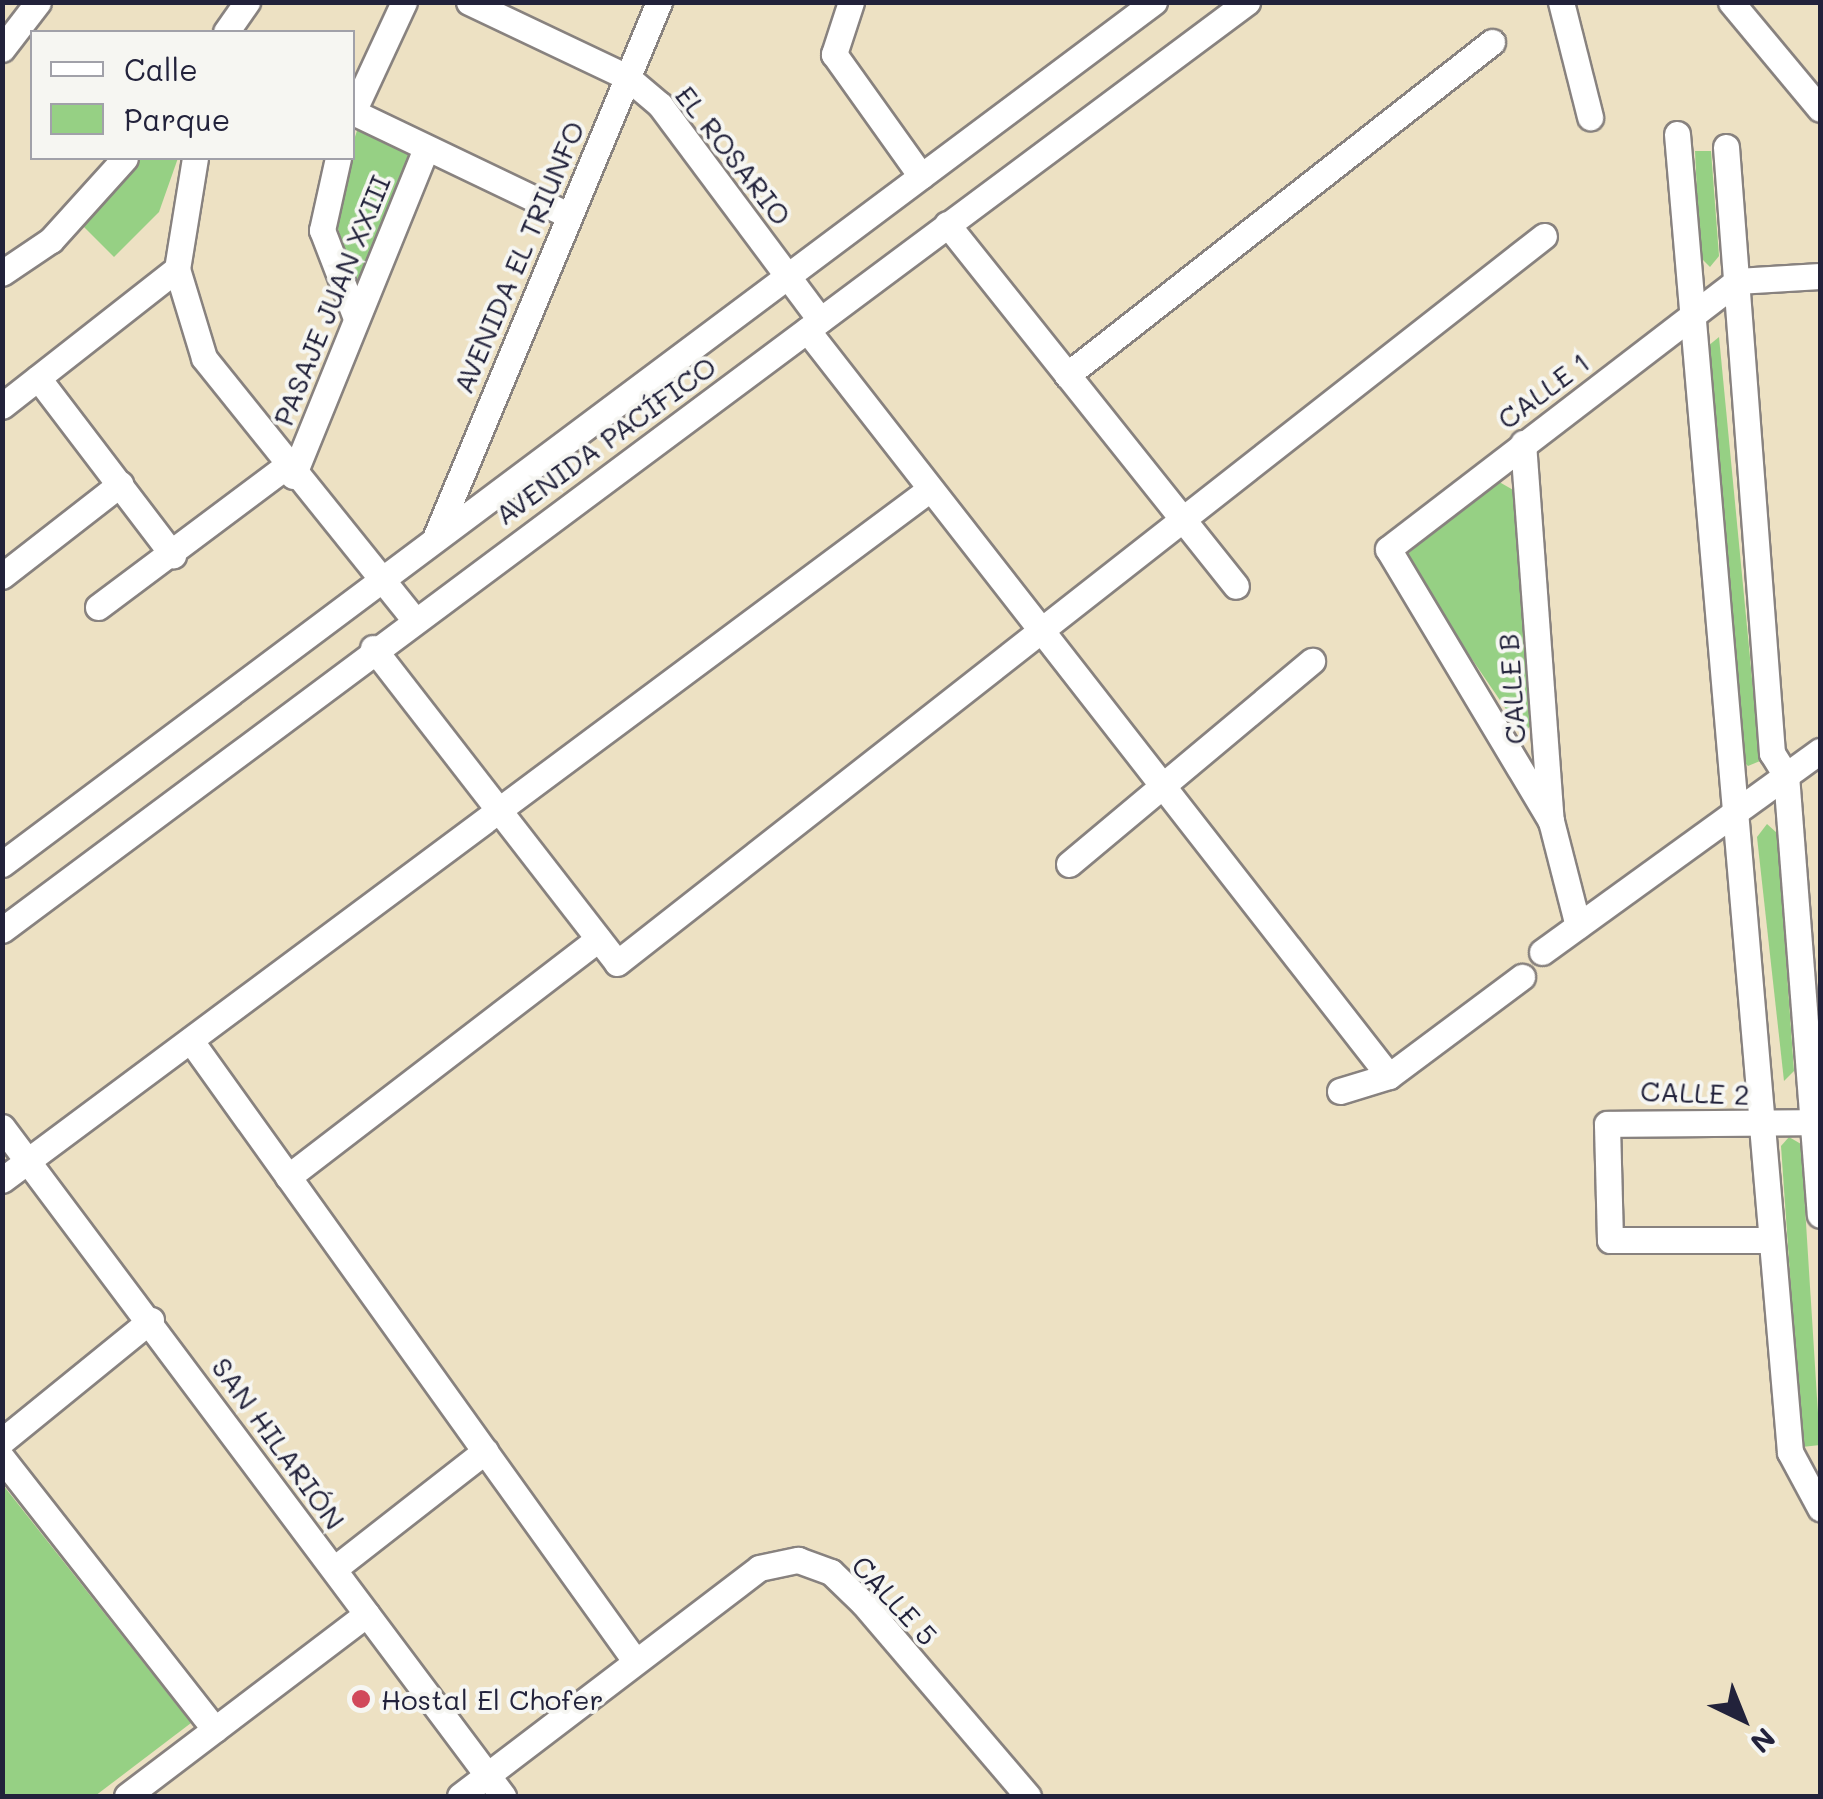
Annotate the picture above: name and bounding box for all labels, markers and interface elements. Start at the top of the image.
legend [30,30,355,160]
text: Calle [124,49,198,89]
street label: EL ROSARIO [669,79,799,231]
text: Parque [124,99,230,139]
street label: AVENIDA EL TRIUNFO [445,116,591,398]
street label: PASAJE JUAN XXIII [265,170,397,430]
street label: CALLE 1 [1490,345,1596,435]
street label: AVENIDA PACÍFICO [488,349,722,531]
street label: CALLE B [1490,632,1532,746]
street label: CALLE 2 [1640,1073,1750,1111]
street label: SAN HILARIÓN [205,1351,353,1535]
street label: CALLE 5 [845,1548,945,1652]
north arrow [1693,1669,1793,1769]
place label: Hostal El Chofer [381,1682,604,1716]
marker: Hostal El Chofer [350,1688,372,1710]
text: N [1743,1721,1784,1761]

